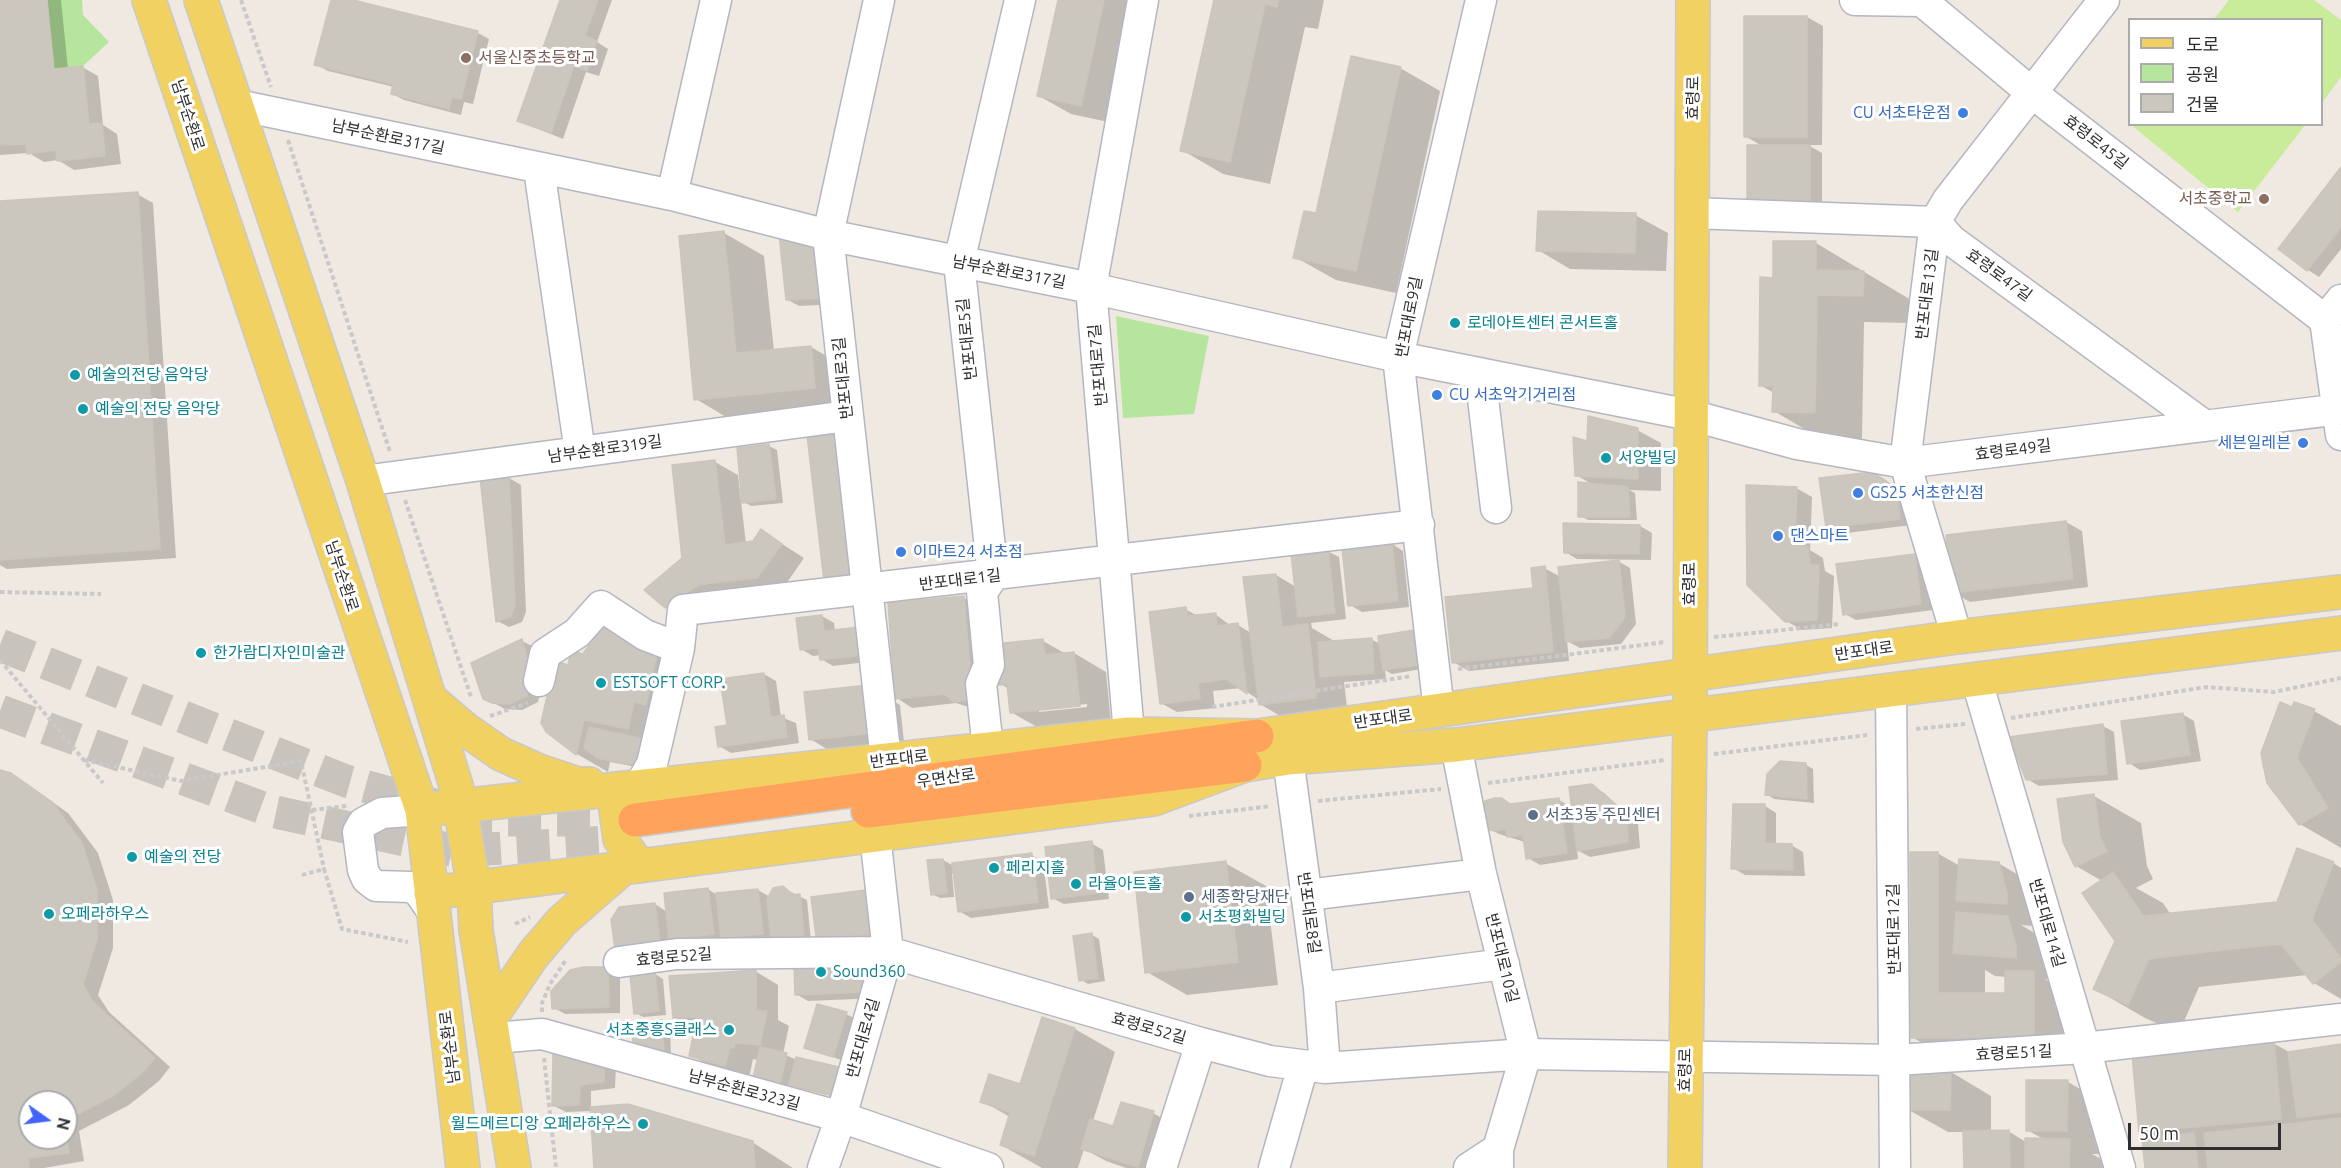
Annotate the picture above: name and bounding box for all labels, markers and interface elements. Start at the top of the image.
legend [2128,18,2323,126]
text: 도로 [2186,34,2219,54]
place label: 서울신중초등학교 [478,48,596,68]
marker: 서울신중초등학교 [459,51,473,65]
text: 공원 [2186,64,2219,84]
street label: 효령로 [1683,76,1703,120]
street label: 남부순환로 [167,77,209,153]
text: 건물 [2186,94,2219,114]
place label: CU 서초타운점 [1853,103,1951,123]
marker: CU 서초타운점 [1956,106,1970,120]
street label: 효령로45길 [2060,111,2132,173]
street label: 남부순환로317길 [330,116,446,158]
place label: 서초중학교 [2178,189,2252,209]
marker: 서초중학교 [2257,192,2271,206]
street label: 효령로47길 [1962,245,2036,305]
street label: 반포대로13길 [1912,247,1942,341]
street label: 남부순환로317길 [951,252,1067,292]
street label: 반포대로9길 [1392,275,1426,359]
street label: 반포대로5길 [953,297,981,381]
place label: 로데아트센터 콘서트홀 [1467,313,1618,333]
marker: 로데아트센터 콘서트홀 [1448,316,1462,330]
street label: 반포대로7길 [1085,323,1111,407]
street label: 반포대로3길 [829,336,857,420]
place label: 예술의전당 음악당 [87,365,208,385]
marker: 예술의전당 음악당 [68,368,82,382]
place label: CU 서초악기거리점 [1449,385,1576,405]
marker: CU 서초악기거리점 [1430,388,1444,402]
place label: 예술의 전당 음악당 [95,399,220,419]
marker: 예술의 전당 음악당 [76,402,90,416]
street label: 남부순환로319길 [547,431,663,467]
place label: 세븐일레븐 [2217,433,2291,453]
street label: 효령로49길 [1974,436,2052,464]
marker: 세븐일레븐 [2296,436,2310,450]
place label: 서양빌딩 [1618,448,1677,468]
marker: 서양빌딩 [1599,451,1613,465]
place label: GS25 서초한신점 [1870,483,1984,503]
marker: GS25 서초한신점 [1851,486,1865,500]
place label: 댄스마트 [1790,526,1849,546]
marker: 댄스마트 [1771,529,1785,543]
street label: 남부순환로 [321,538,363,614]
place label: 이마트24 서초점 [913,542,1023,562]
marker: 이마트24 서초점 [894,545,908,559]
street label: 효령로 [1680,562,1700,606]
street label: 반포대로1길 [918,565,1002,595]
street label: 반포대로 [1834,637,1894,665]
place label: 한가람디자인미술관 [213,643,345,663]
marker: 한가람디자인미술관 [194,646,208,660]
place label: ESTSOFT CORP. [613,673,725,693]
marker: ESTSOFT CORP. [594,676,608,690]
street label: 반포대로 [1353,705,1413,733]
street label: 반포대로 [869,746,929,772]
street label: 우면산로 [916,764,976,792]
place label: 서초3동 주민센터 [1545,805,1661,825]
marker: 서초3동 주민센터 [1526,808,1540,822]
place label: 예술의 전당 [144,847,221,867]
marker: 예술의 전당 [125,850,139,864]
place label: 페리지홀 [1006,858,1065,878]
marker: 페리지홀 [987,861,1001,875]
street label: 반포대로8길 [1294,871,1324,955]
place label: 라율아트홀 [1088,874,1162,894]
street label: 반포대로14길 [2025,876,2069,970]
marker: 라율아트홀 [1069,877,1083,891]
street label: 반포대로12길 [1884,883,1904,975]
place label: 세종학당재단 [1201,887,1289,907]
marker: 세종학당재단 [1182,890,1196,904]
place label: 오페라하우스 [61,904,149,924]
marker: 오페라하우스 [42,907,56,921]
place label: 서초평화빌딩 [1198,907,1286,927]
marker: 서초평화빌딩 [1179,910,1193,924]
street label: 반포대로10길 [1482,911,1522,1005]
street label: 효령로52길 [635,944,713,970]
place label: Sound360 [833,962,905,982]
marker: Sound360 [814,965,828,979]
street label: 반포대로4길 [842,996,884,1080]
street label: 효령로52길 [1109,1008,1189,1048]
street label: 남부순환로 [436,1009,464,1085]
place label: 서초중흥S클래스 [606,1020,717,1040]
marker: 서초중흥S클래스 [722,1023,736,1037]
street label: 효령로51길 [1975,1041,2053,1065]
street label: 효령로 [1675,1048,1695,1092]
street label: 남부순환로323길 [686,1066,802,1114]
north arrow [18,1090,78,1150]
scale bar [2131,1111,2284,1149]
place label: 월드메르디앙 오페라하우스 [451,1114,631,1134]
text: N [53,1116,74,1132]
marker: 월드메르디앙 오페라하우스 [636,1117,650,1131]
text: 50 m [2139,1123,2179,1143]

